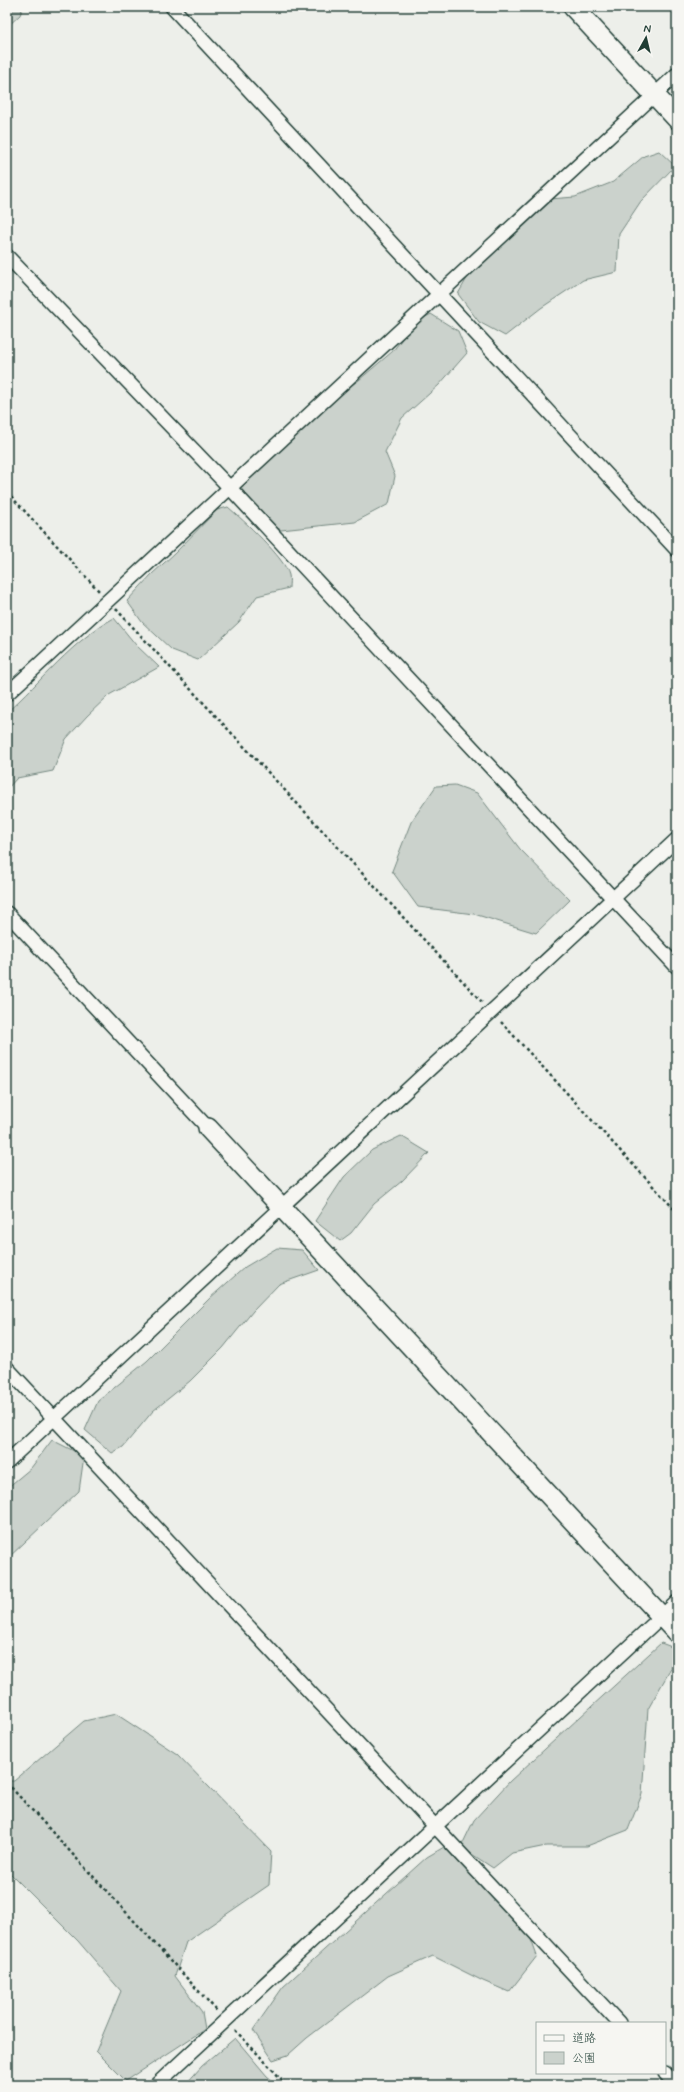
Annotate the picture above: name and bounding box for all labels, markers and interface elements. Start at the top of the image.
north arrow [626,18,666,58]
text: N [643,22,652,37]
legend [536,2022,666,2074]
text: 道路 [572,2031,596,2047]
text: 公園 [572,2051,596,2067]

